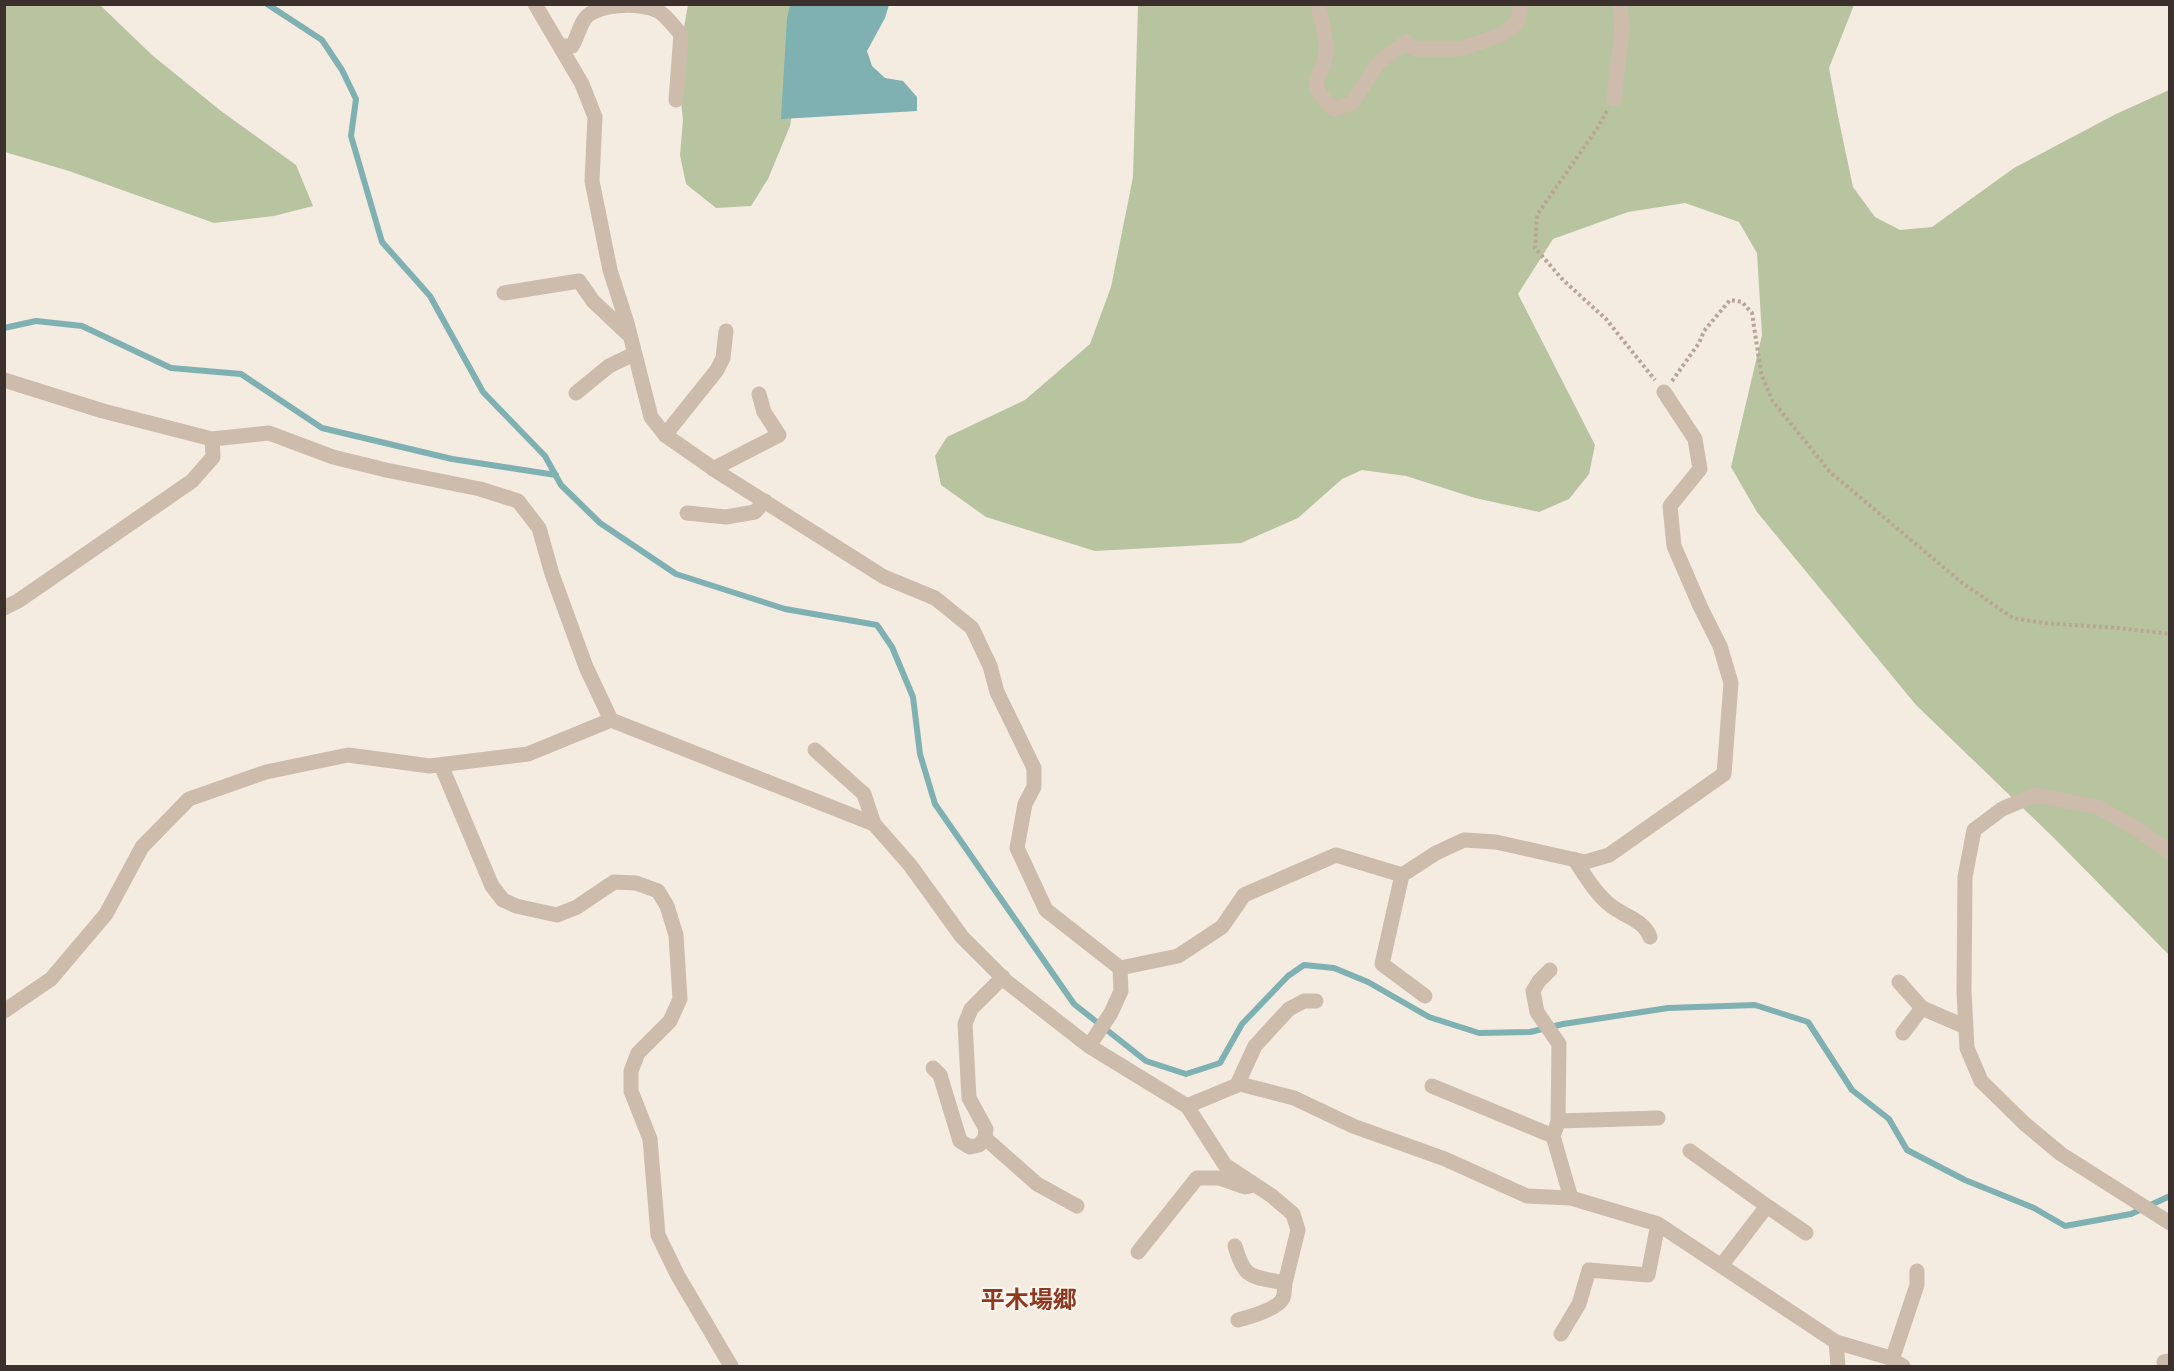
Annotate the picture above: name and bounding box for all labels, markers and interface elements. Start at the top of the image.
district label: 平木場郷 [981,1288,1077,1316]

